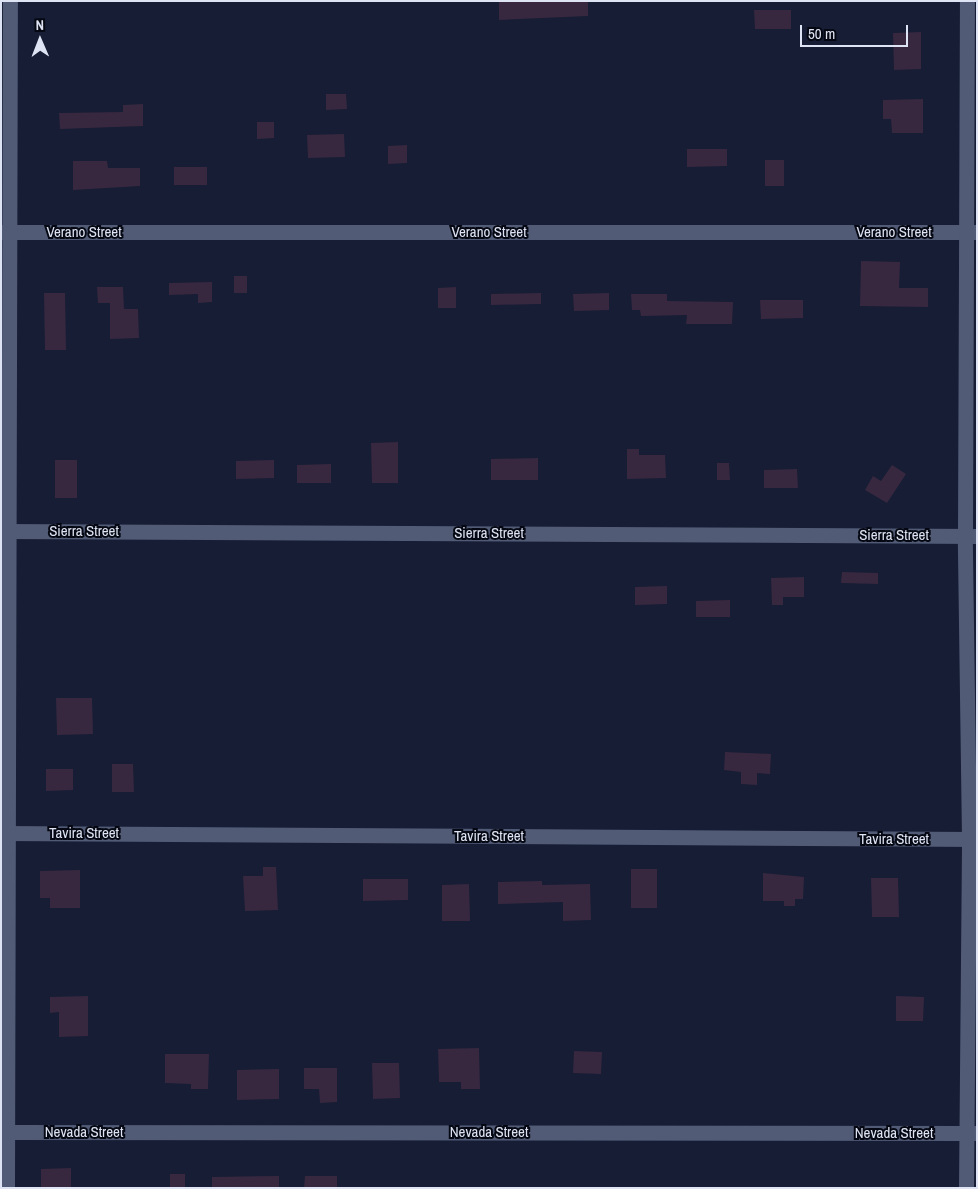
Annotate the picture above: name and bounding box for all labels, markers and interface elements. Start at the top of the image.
north arrow [15,15,65,65]
scale bar [803,15,910,47]
text: N [35,16,44,34]
text: 50 m [808,23,835,44]
street label: Verano Street [46,223,122,241]
street label: Verano Street [451,223,527,241]
street label: Verano Street [856,223,932,241]
street label: Sierra Street [49,522,119,540]
street label: Sierra Street [454,524,524,542]
street label: Sierra Street [859,526,929,544]
street label: Tavira Street [49,824,119,842]
street label: Tavira Street [454,827,524,845]
street label: Tavira Street [859,830,929,848]
street label: Nevada Street [45,1123,123,1141]
street label: Nevada Street [450,1123,528,1141]
street label: Nevada Street [855,1124,933,1142]

